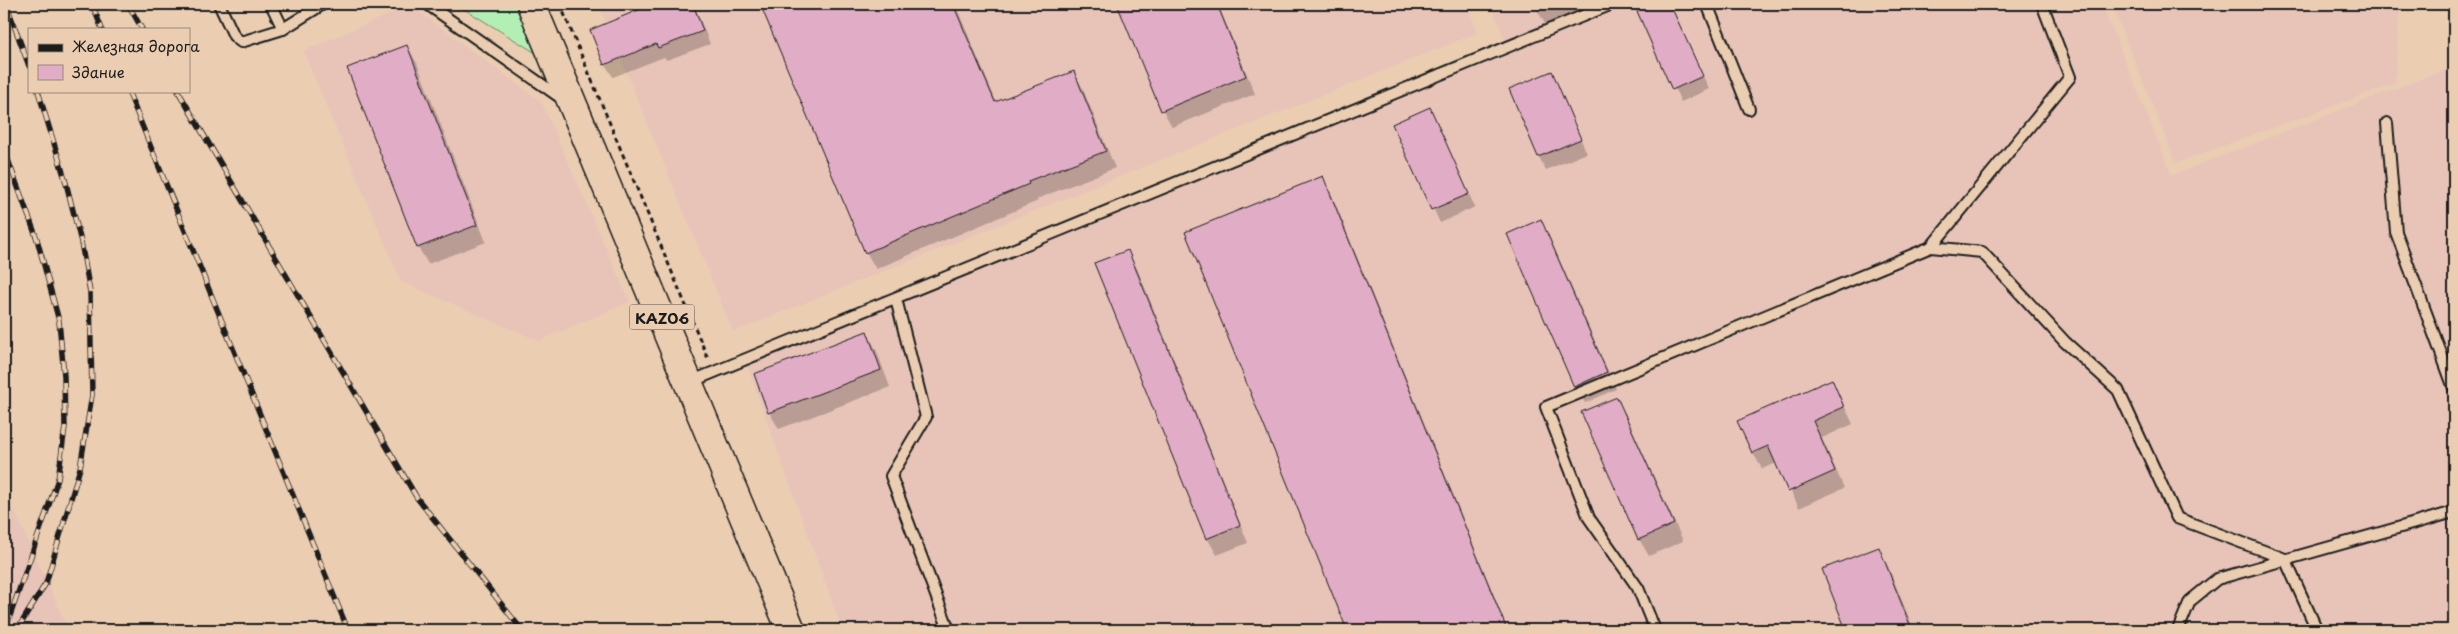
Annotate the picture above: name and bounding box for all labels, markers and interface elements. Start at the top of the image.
legend [28,28,190,92]
text: Железная дорога [72,34,200,57]
text: Здание [72,60,125,83]
road number: KАZ06 [630,304,694,330]

